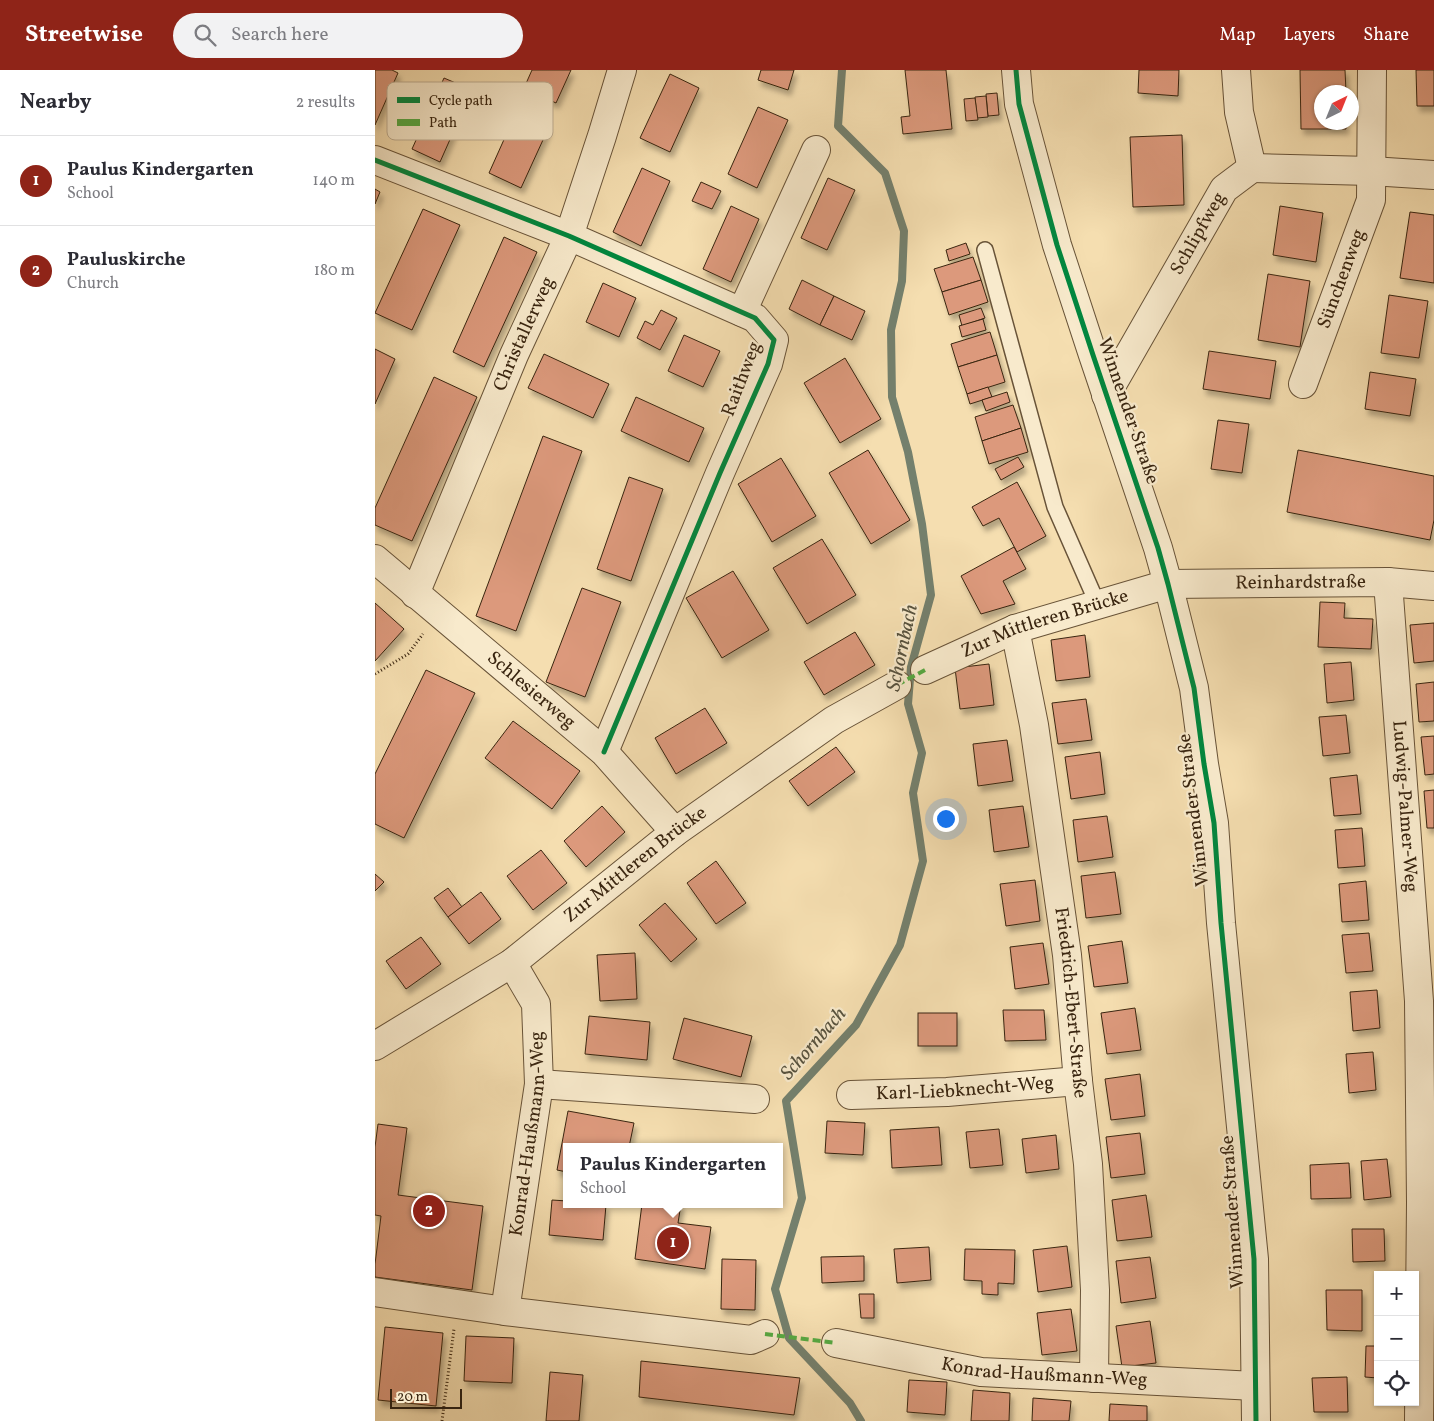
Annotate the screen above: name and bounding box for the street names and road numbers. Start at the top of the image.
street label: Schlipfweg [1164,187,1233,280]
street label: Sünchenweg [1311,225,1372,333]
street label: Christallerweg [487,272,561,395]
street label: Winnender Straße [1091,334,1165,488]
street label: Raithweg [716,338,768,420]
street label: Reinhardstraße [1235,569,1366,596]
street label: Zur Mittleren Brücke [957,583,1132,665]
street label: Schlesierweg [481,646,581,735]
street label: Ludwig-Palmer-Weg [1385,719,1424,893]
street label: Winnender Straße [1172,732,1216,888]
street label: Zur Mittleren Brücke [558,800,712,929]
street label: Friedrich-Ebert-Straße [1047,905,1093,1100]
street label: Konrad-Haußmann-Weg [503,1031,552,1238]
street label: Karl-Liebknecht-Weg [875,1070,1055,1107]
street label: Winnender Straße [1215,1134,1251,1290]
street label: Konrad-Haußmann-Weg [939,1351,1148,1393]

